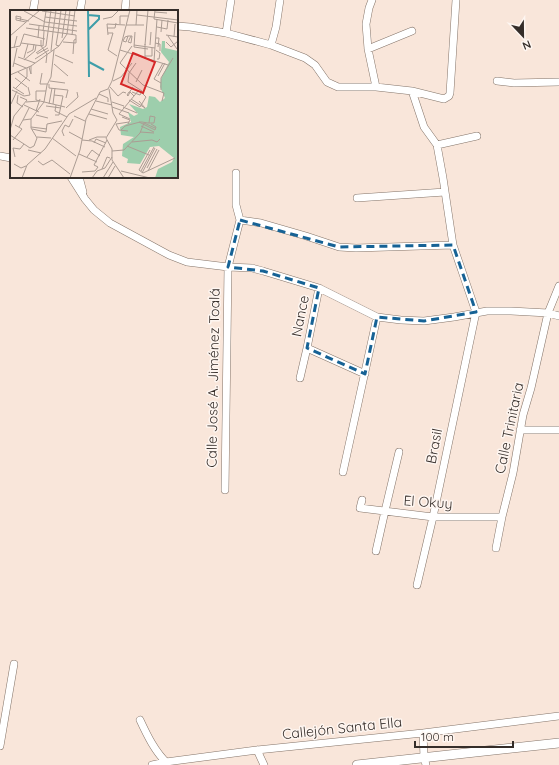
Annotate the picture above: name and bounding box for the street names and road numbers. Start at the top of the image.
street label: Calle José A. Jiménez Toalá [202,288,224,468]
street label: Nance [287,294,313,338]
street label: Calle Trinitaria [491,381,527,475]
street label: Brasil [422,427,446,465]
street label: El Okuy [403,491,453,513]
street label: Callejón Santa Ella [281,713,403,743]

